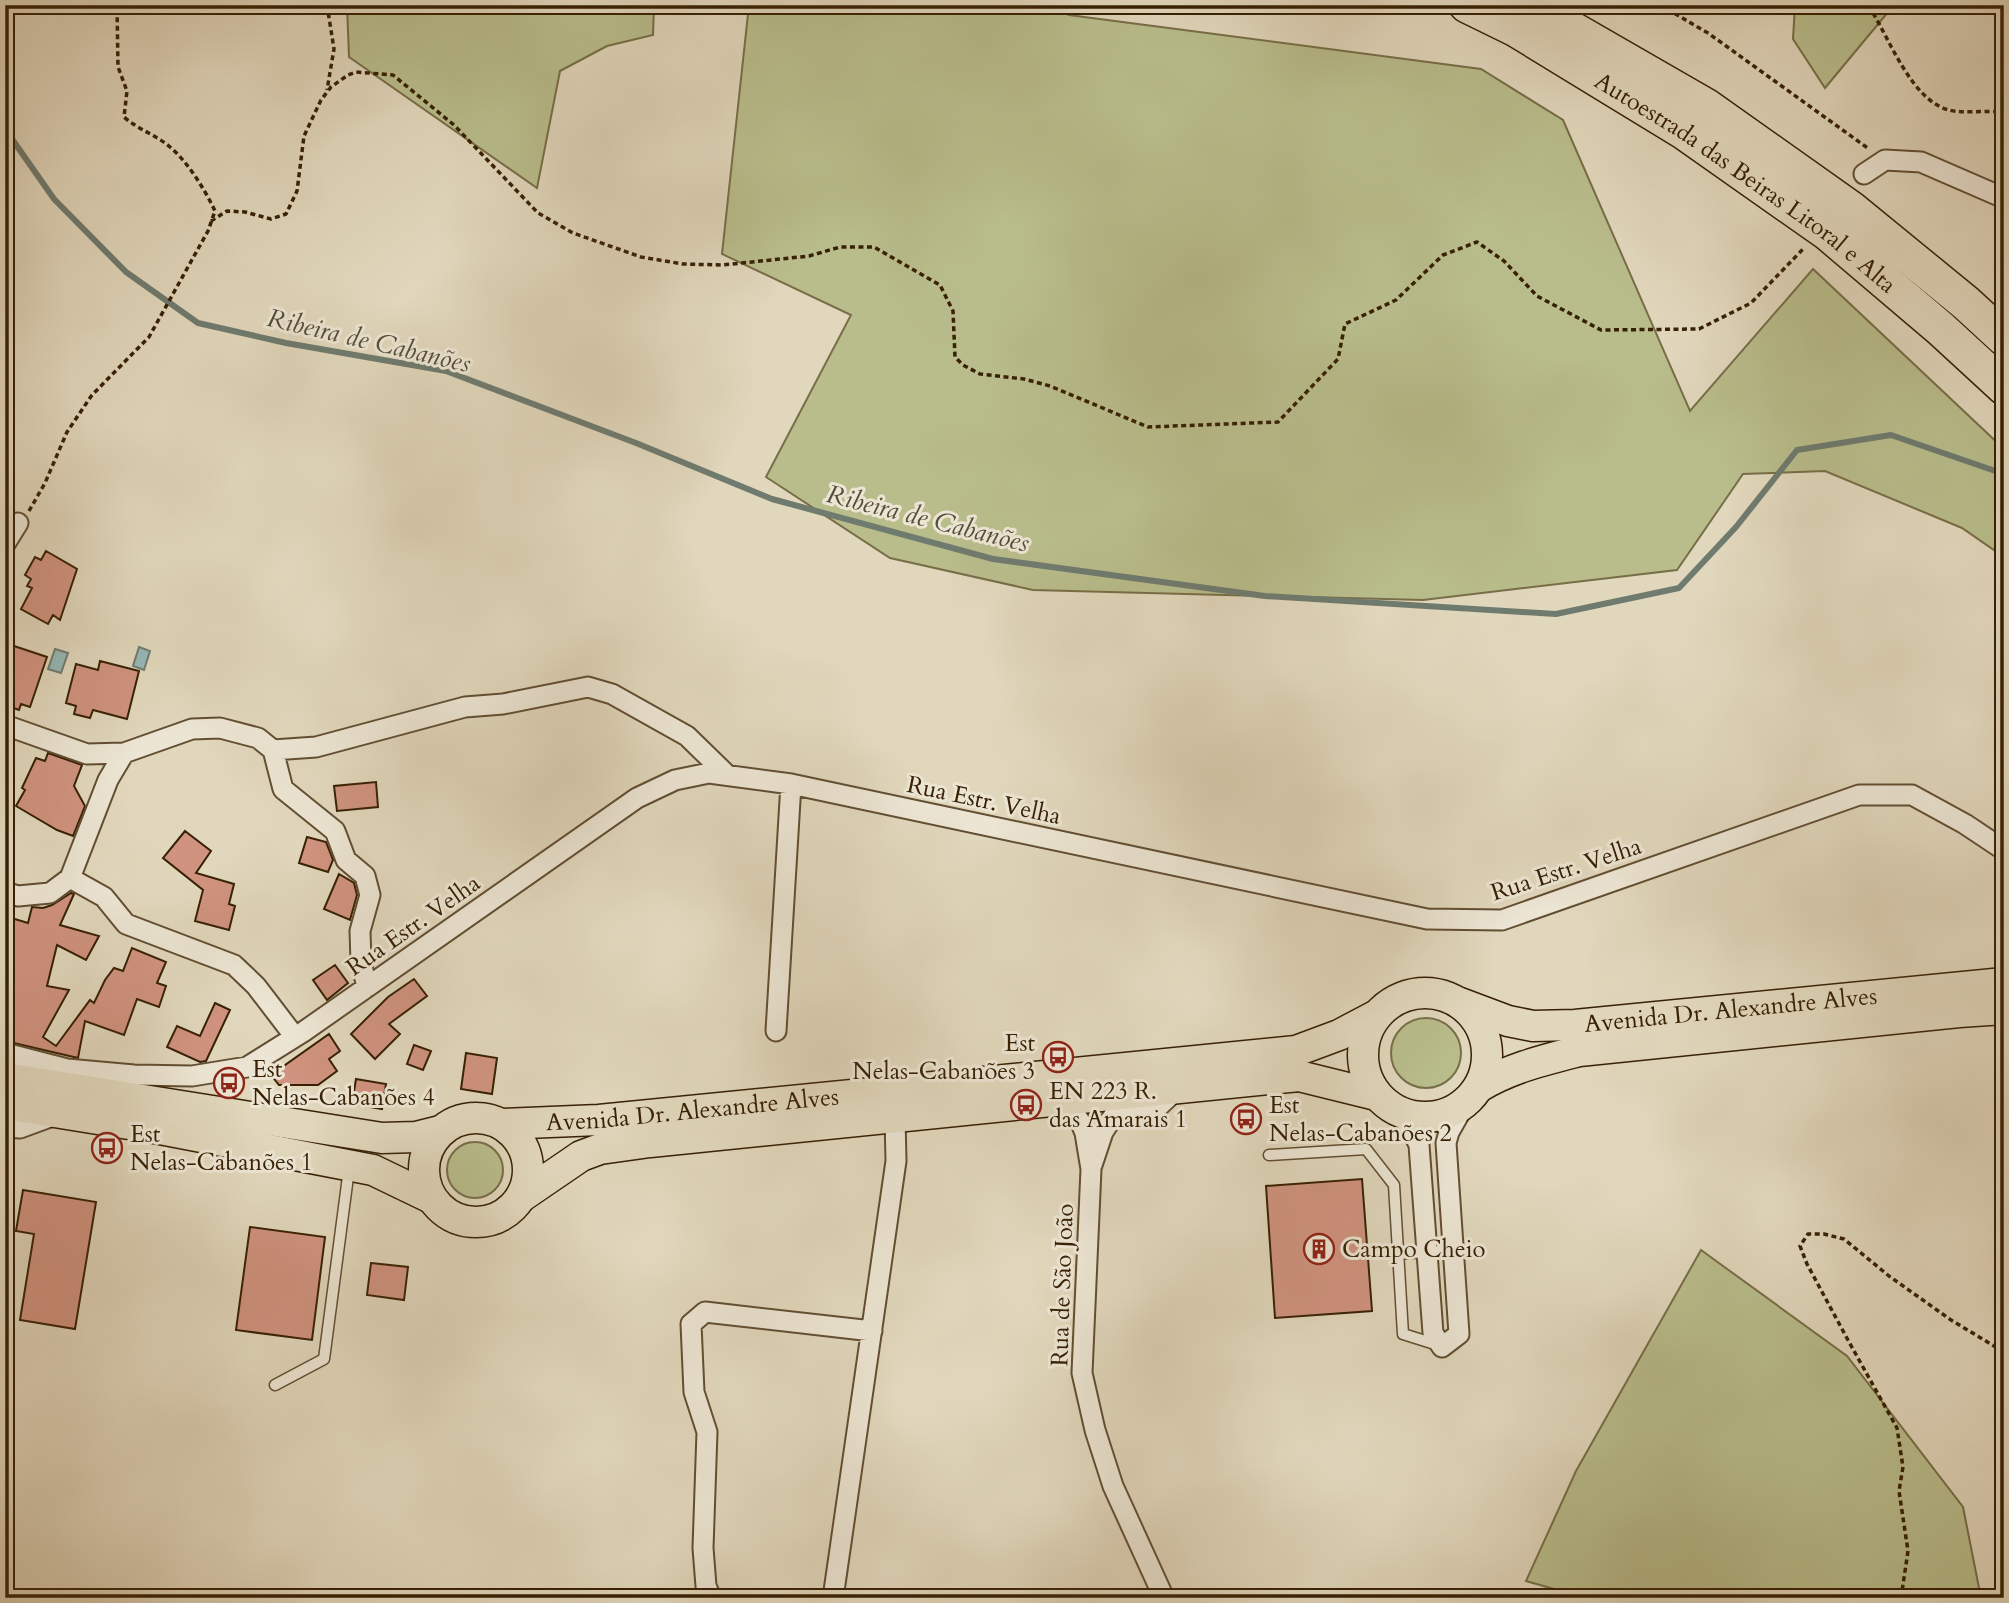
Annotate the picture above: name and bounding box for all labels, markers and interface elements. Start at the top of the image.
street label: Autoestrada das Beiras Litoral e Alta [1588,65,1904,302]
water label: Ribeira de Cabanões [264,300,474,381]
water label: Ribeira de Cabanões [823,476,1033,561]
street label: Rua Estr. Velha [904,768,1064,833]
street label: Rua Estr. Velha [1487,829,1646,909]
street label: Rua Estr. Velha [340,867,487,984]
street label: Avenida Dr. Alexandre Alves [1583,980,1879,1041]
place label: Est Nelas-Cabanões 3 [852,1027,1035,1088]
bus stop icon: Est Nelas-Cabanões 3 [1041,1040,1075,1074]
place label: Est Nelas-Cabanões 4 [252,1053,435,1114]
bus stop icon: Est Nelas-Cabanões 4 [212,1066,246,1100]
place label: EN 223 R. das Amarais 1 [1049,1075,1187,1136]
street label: Avenida Dr. Alexandre Alves [545,1080,840,1139]
bus stop icon: EN 223 R. das Amarais 1 [1009,1088,1043,1122]
place label: Est Nelas-Cabanões 2 [1269,1089,1452,1150]
bus stop icon: Est Nelas-Cabanões 2 [1229,1102,1263,1136]
place label: Est Nelas-Cabanões 1 [130,1118,313,1179]
bus stop icon: Est Nelas-Cabanões 1 [90,1131,124,1165]
street label: Rua de São João [1043,1203,1082,1367]
building icon: Campo Cheio [1302,1232,1336,1266]
place label: Campo Cheio [1342,1233,1485,1266]

